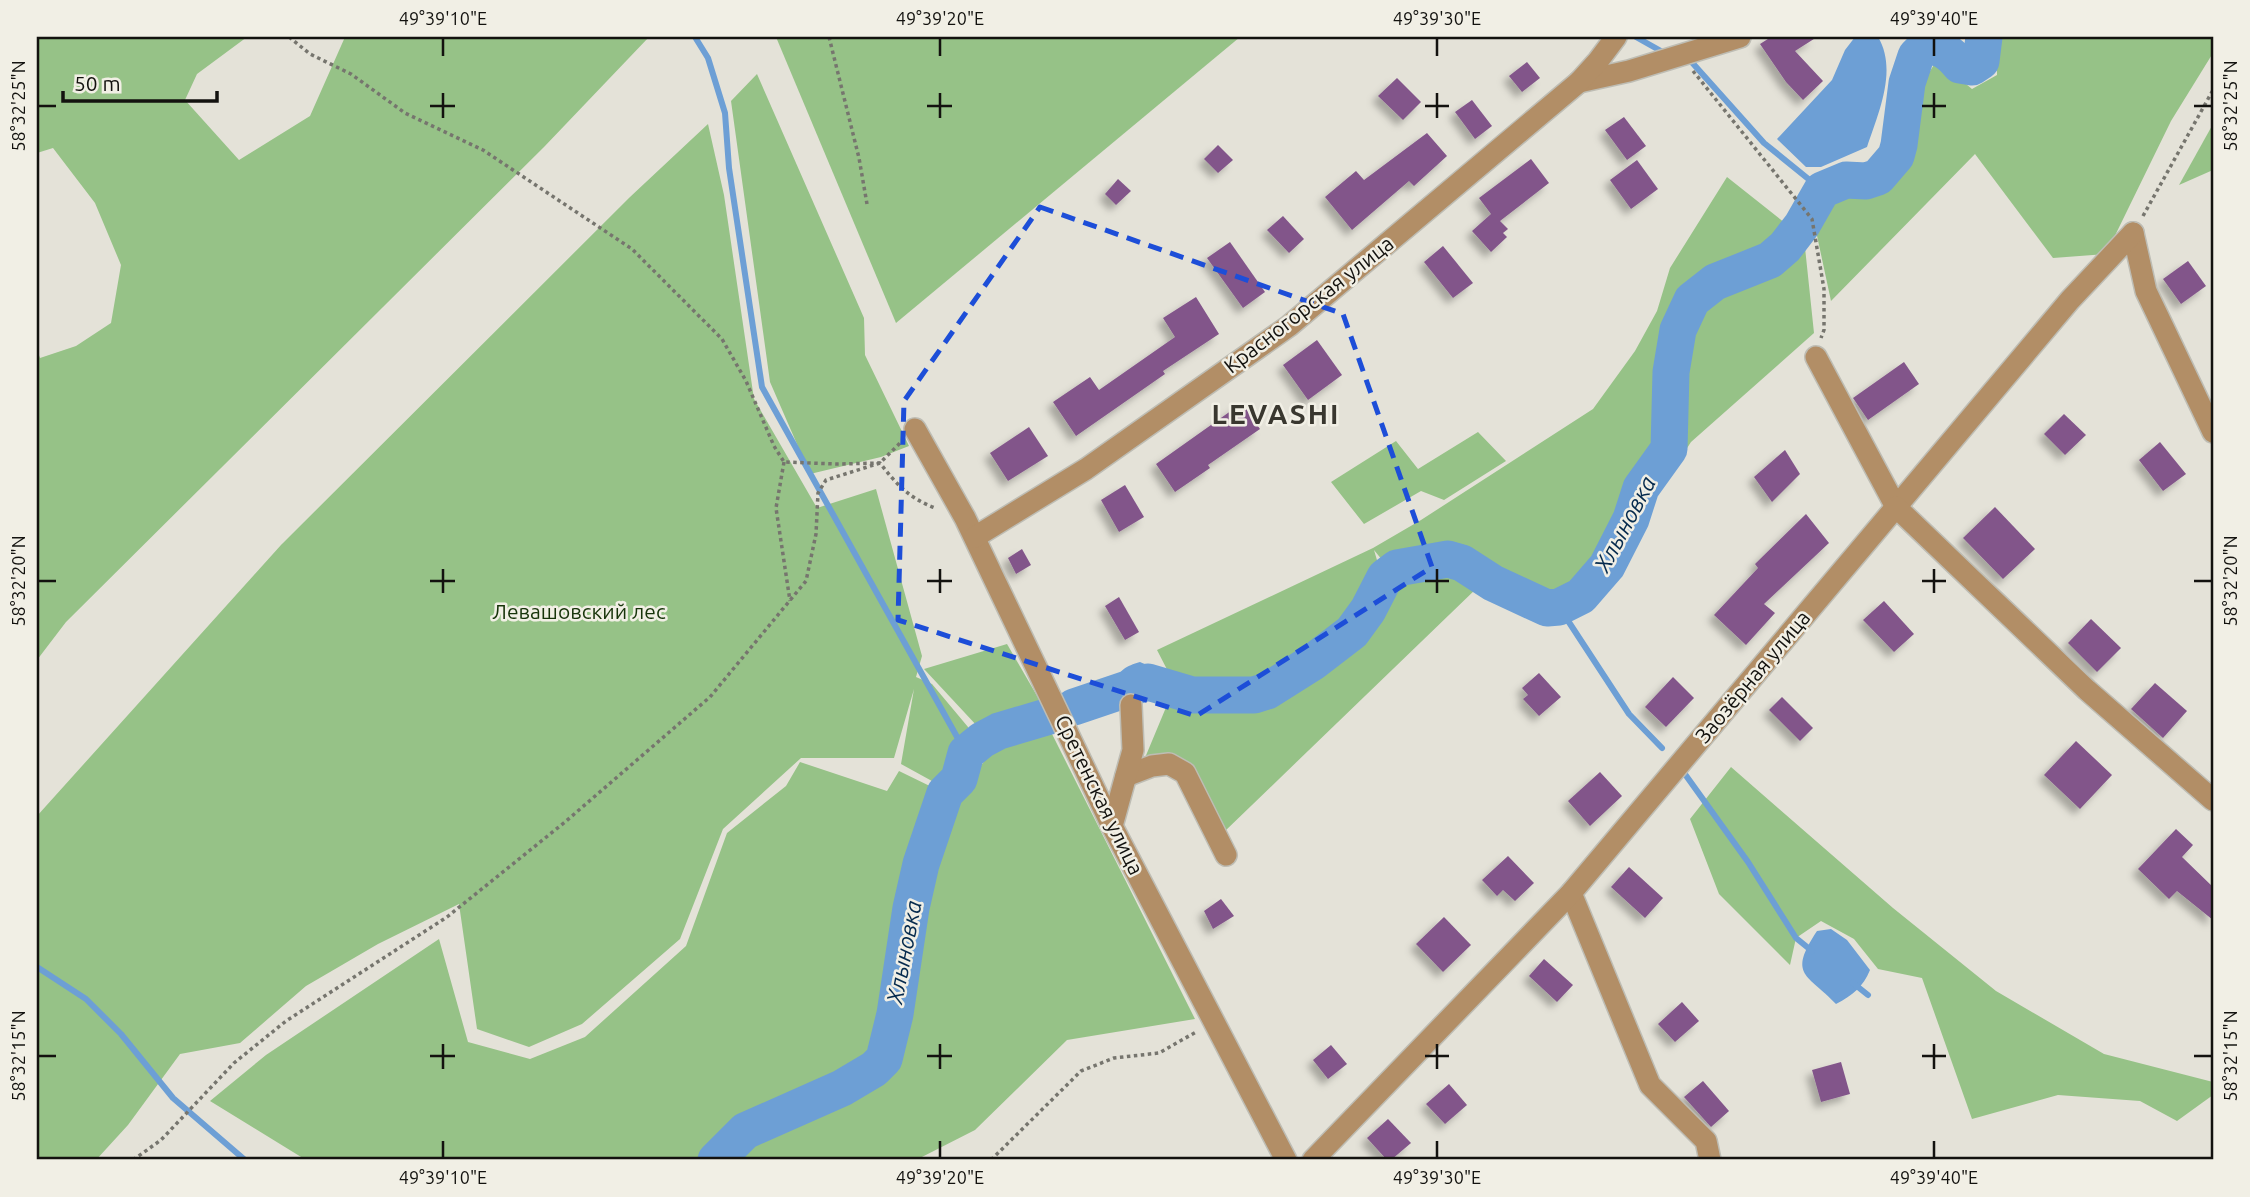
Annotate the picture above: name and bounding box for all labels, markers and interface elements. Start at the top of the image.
text: 49°39'10"E [399,8,487,28]
text: 49°39'20"E [896,8,984,28]
text: 49°39'30"E [1393,8,1481,28]
text: 49°39'40"E [1890,8,1978,28]
text: 58°32'25"N [8,60,28,152]
scale bar [63,60,217,104]
text: 58°32'25"N [2220,60,2240,152]
text: 50 m [74,71,121,95]
street label: Красногорская улица [1219,231,1398,378]
district label: LEVASHI [1212,398,1341,429]
water label: Хлыновка [1588,472,1660,577]
text: 58°32'20"N [8,535,28,627]
text: 58°32'20"N [2220,535,2240,627]
park label: Левашовский лес [492,599,666,623]
street label: Заозёрная улица [1690,605,1815,747]
street label: Сретенская улица [1051,711,1149,878]
water label: Хлыновка [881,898,926,1007]
text: 58°32'15"N [8,1010,28,1102]
text: 58°32'15"N [2220,1010,2240,1102]
text: 49°39'10"E [399,1167,487,1187]
text: 49°39'20"E [896,1167,984,1187]
text: 49°39'30"E [1393,1167,1481,1187]
text: 49°39'40"E [1890,1167,1978,1187]

